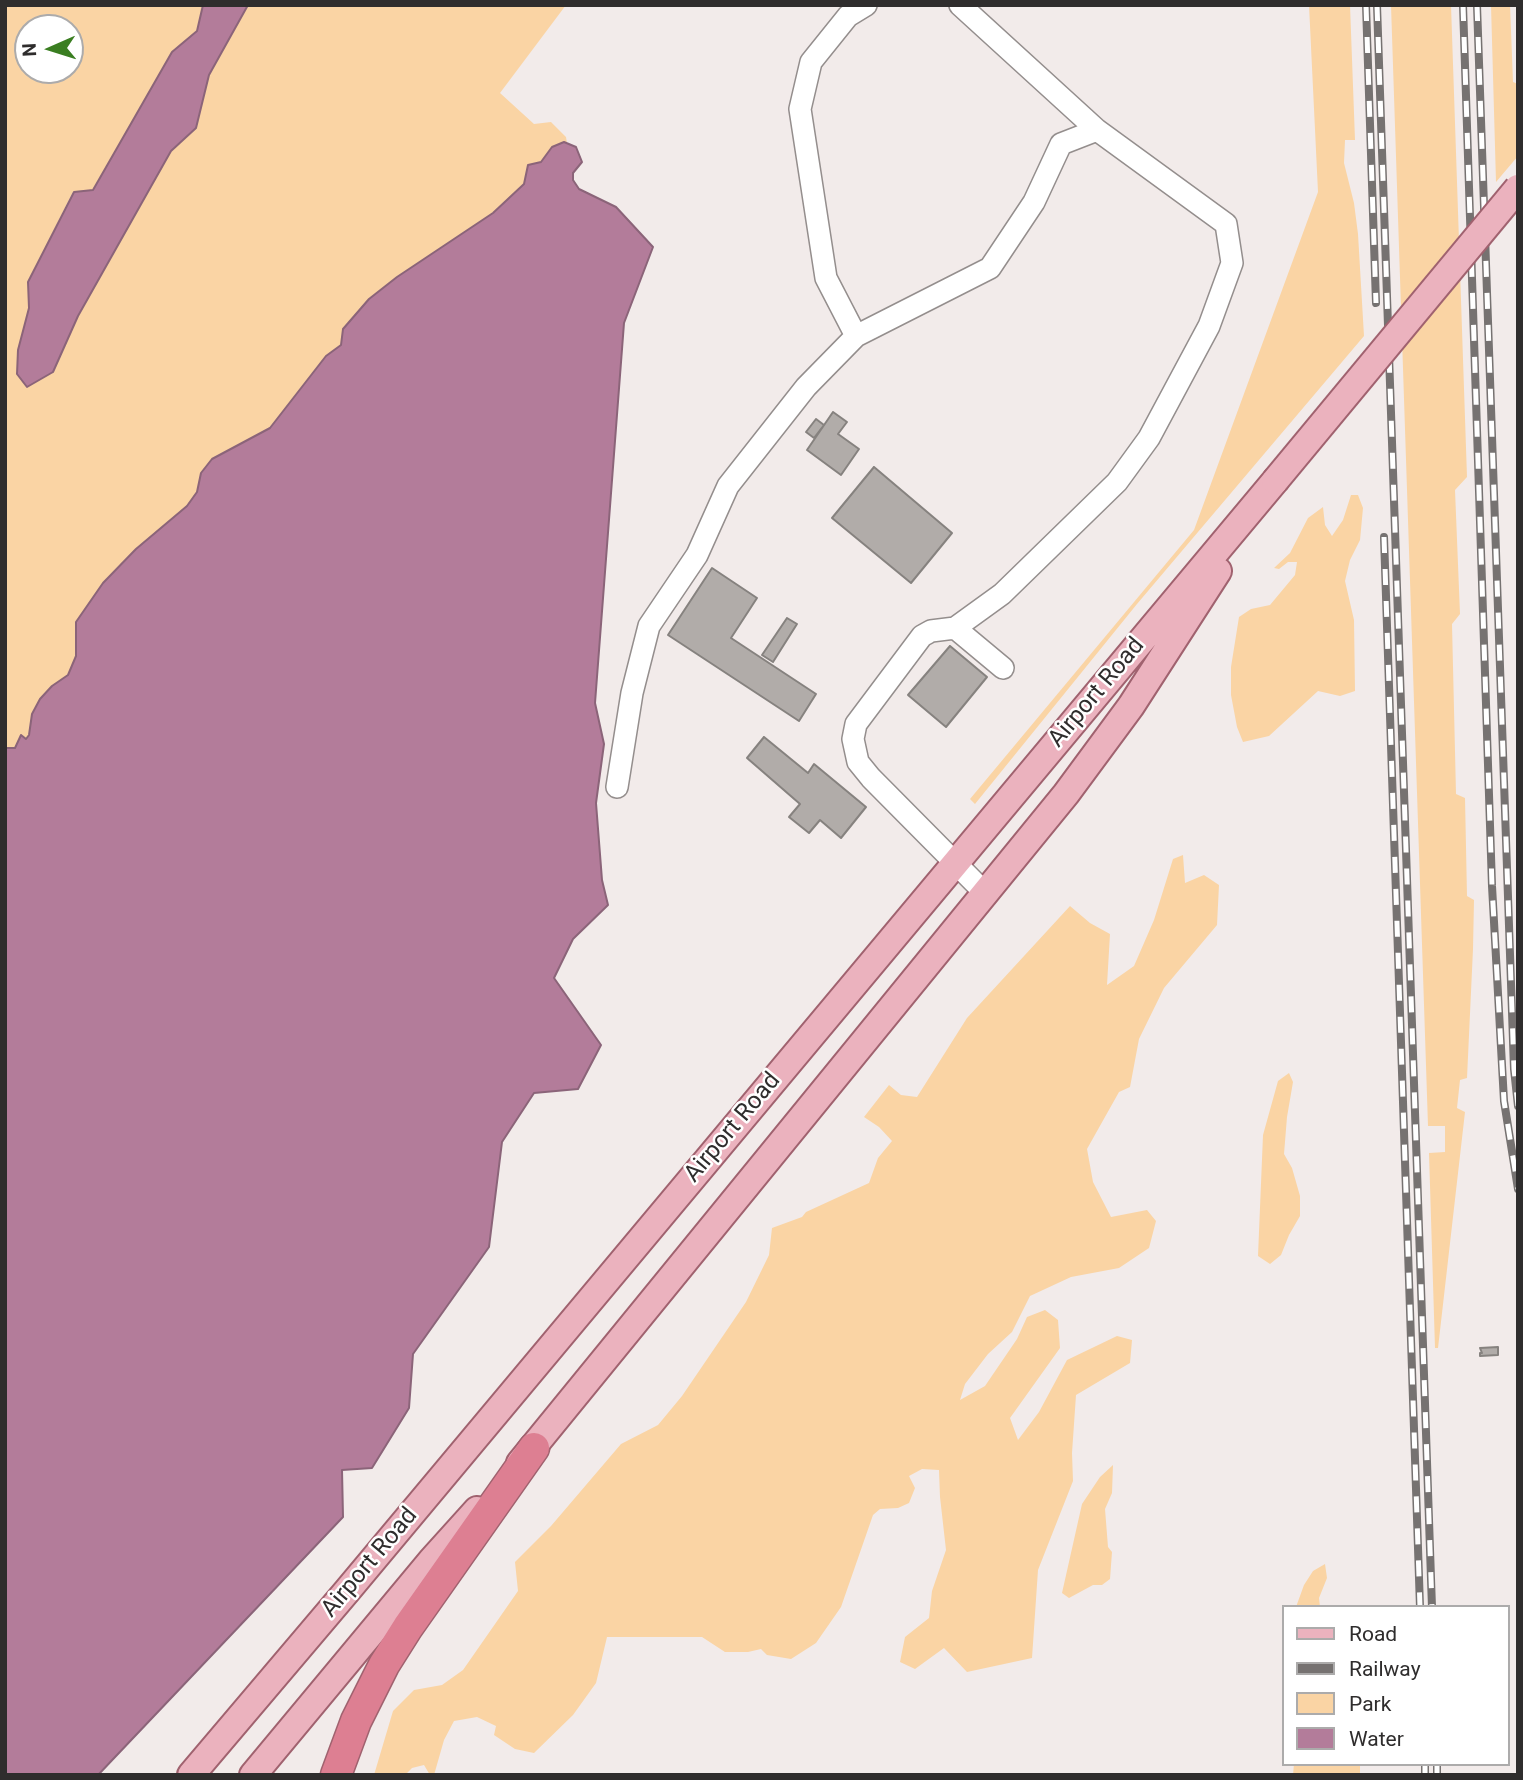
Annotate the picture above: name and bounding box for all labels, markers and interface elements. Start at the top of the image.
north arrow [14,14,84,84]
text: N [18,43,41,57]
street label: Airport Road [1043,632,1151,754]
street label: Airport Road [679,1067,787,1189]
street label: Airport Road [316,1502,424,1624]
legend [1282,1605,1509,1766]
text: Road [1349,1622,1397,1646]
text: Railway [1349,1657,1421,1681]
text: Park [1349,1692,1391,1716]
text: Water [1349,1727,1404,1751]

